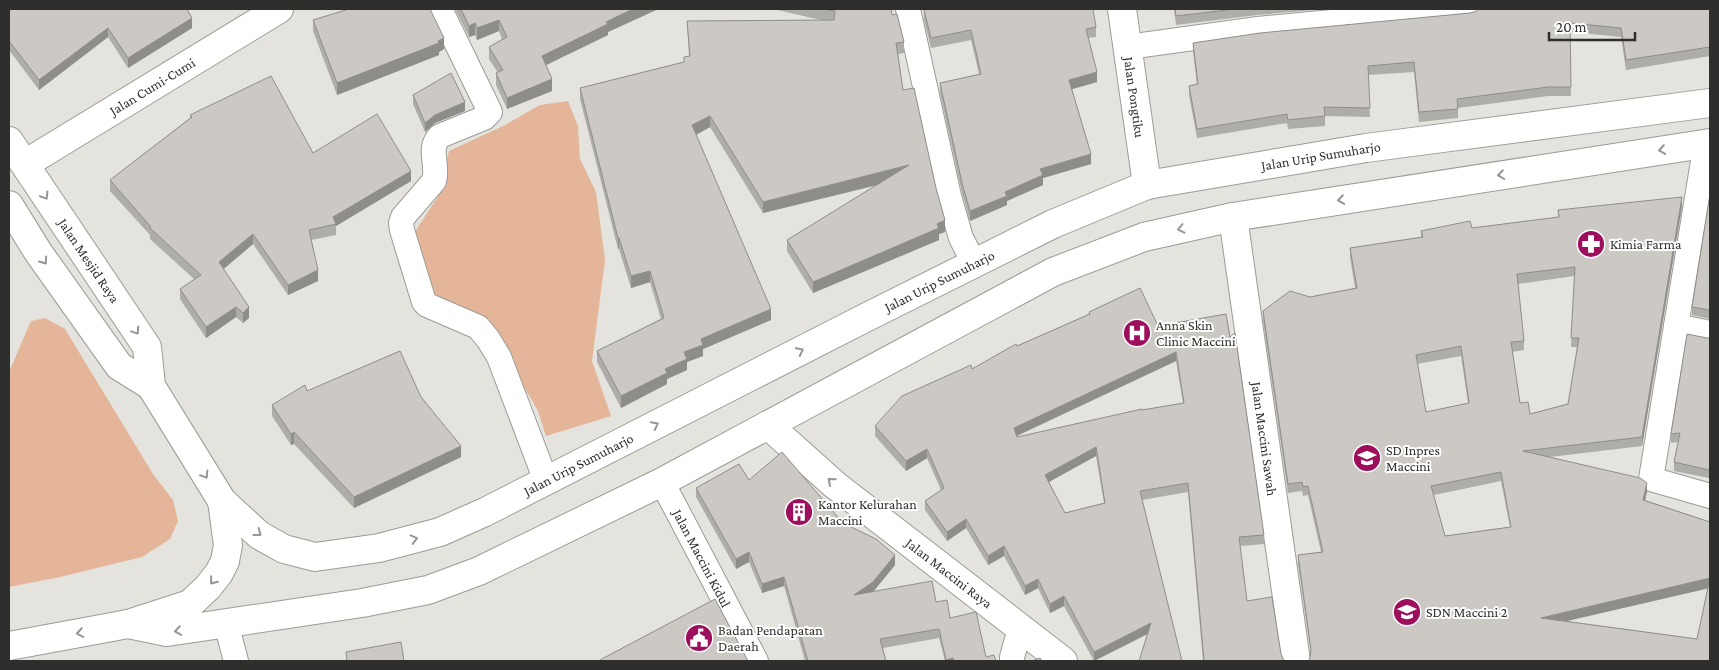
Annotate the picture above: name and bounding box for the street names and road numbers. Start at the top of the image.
street label: Jalan Cumi-Cumi [105,54,198,120]
street label: Jalan Pongtiku [1121,54,1148,139]
street label: Jalan Urip Sumuharjo [1258,138,1381,174]
street label: Jalan Mesjid Raya [54,214,123,306]
street label: Jalan Urip Sumuharjo [880,247,997,316]
street label: Jalan Maccini Sawah [1248,379,1281,497]
street label: Jalan Urip Sumuharjo [519,430,636,500]
street label: Jalan Maccini Kidul [669,505,734,610]
street label: Jalan Maccini Raya [901,533,996,612]

